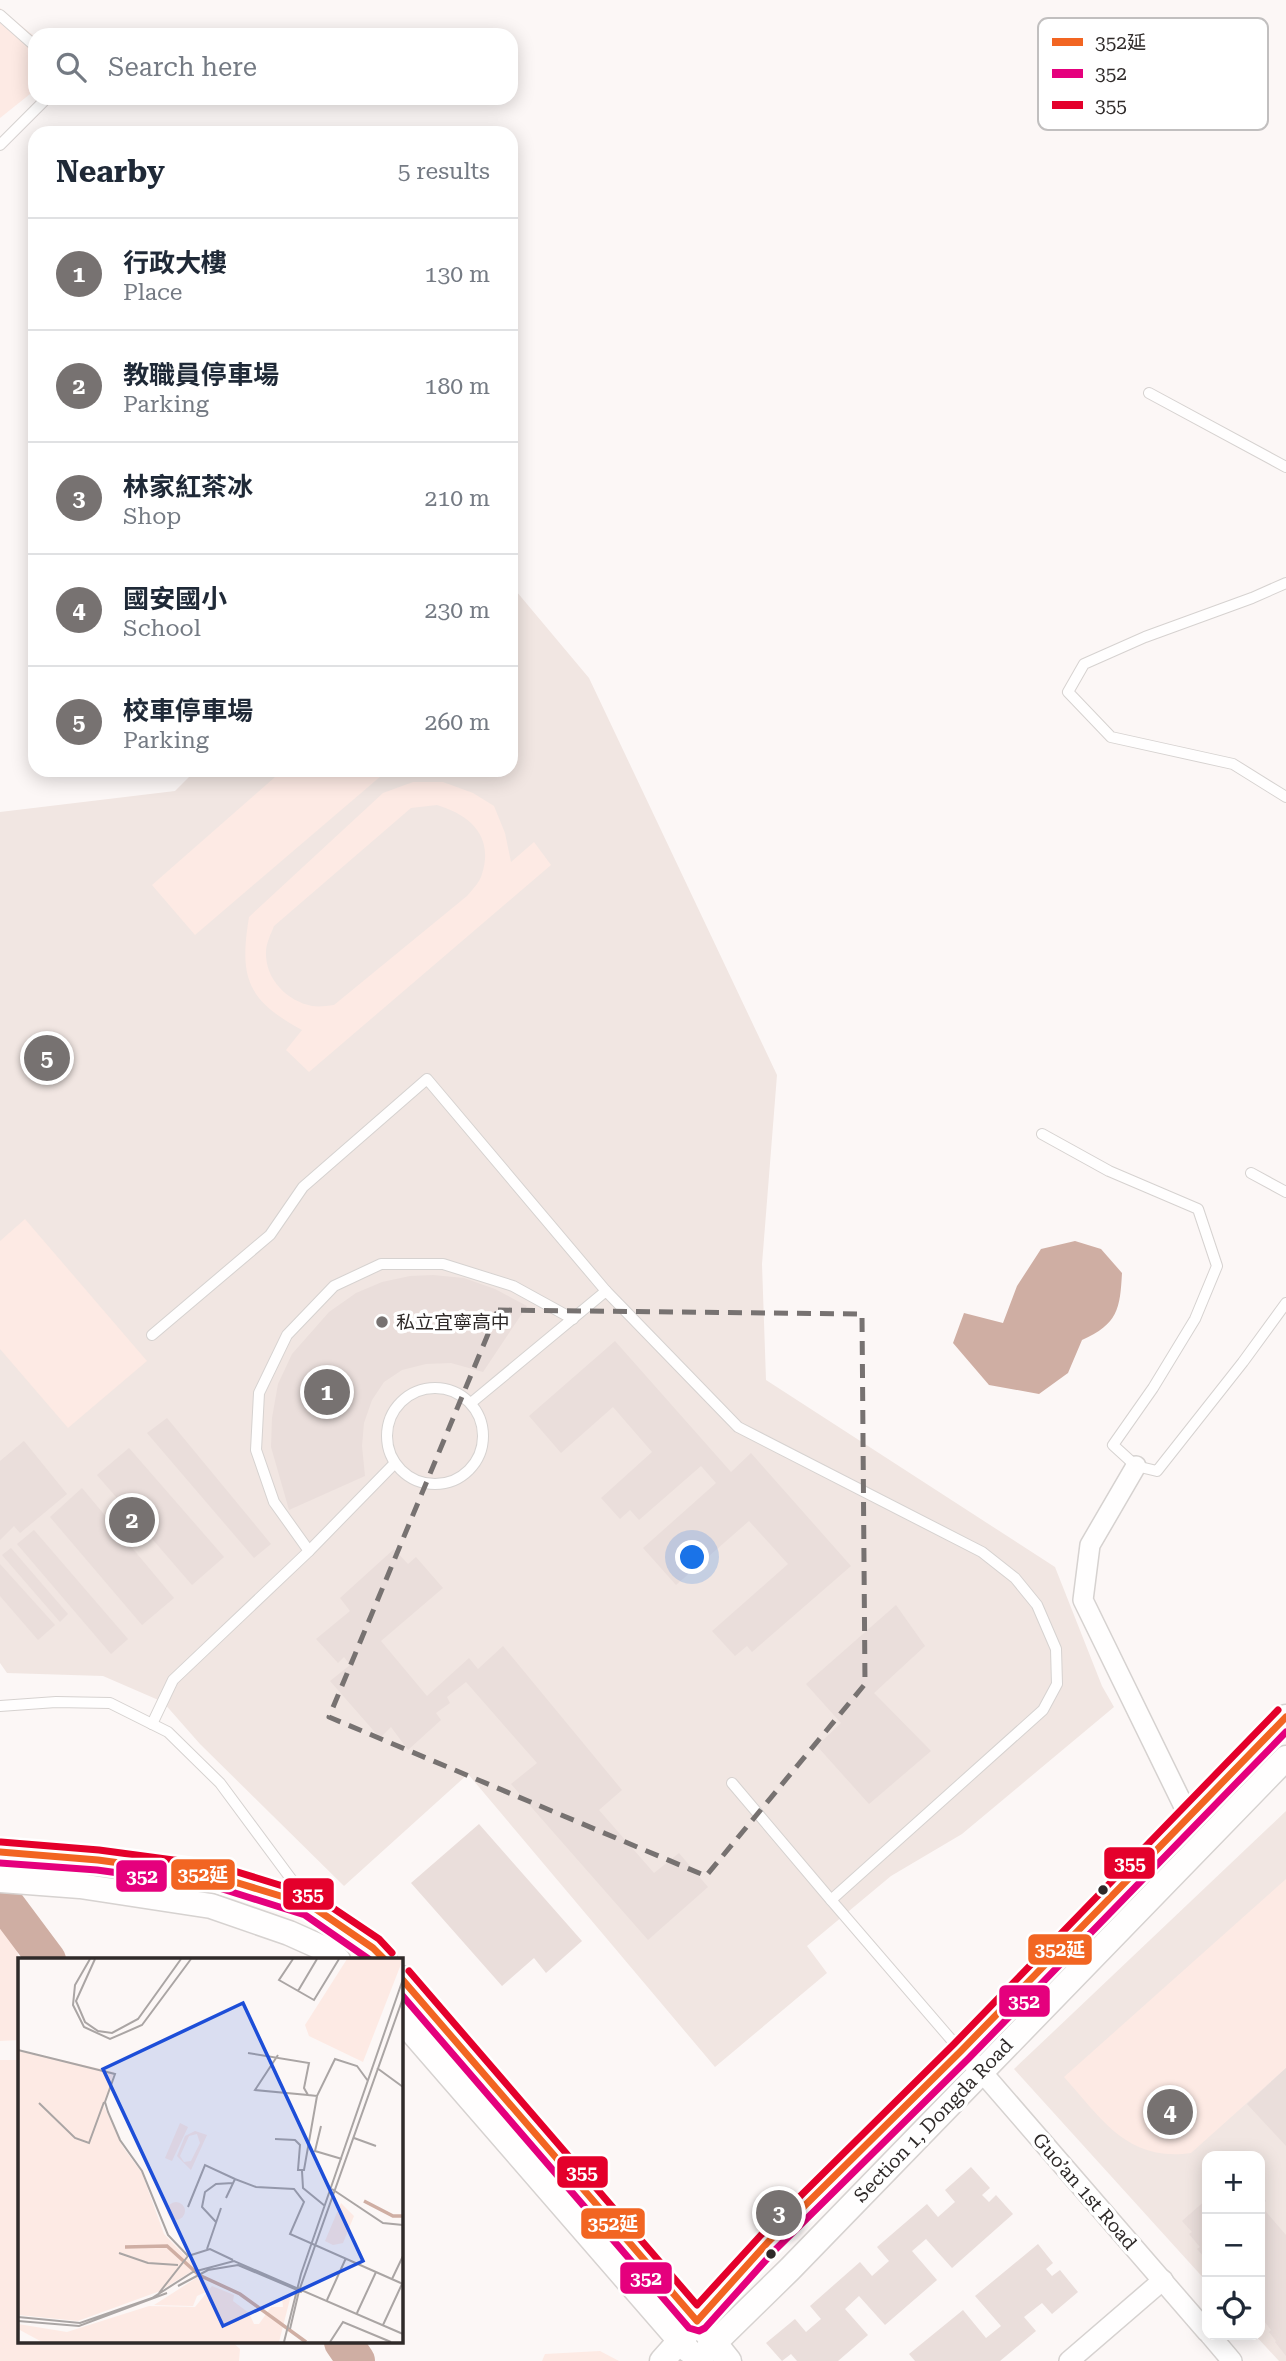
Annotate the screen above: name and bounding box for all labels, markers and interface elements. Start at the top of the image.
legend [1038,18,1268,130]
search box [28,28,518,105]
text: 352延 [1095,31,1146,54]
icon: search [52,48,90,86]
text: Search here [108,52,257,82]
text: 352 [1095,62,1127,85]
text: 355 [1095,94,1127,117]
text: Nearby [56,154,165,189]
text: 5 results [398,158,490,185]
text: 行政大樓 [123,248,227,278]
text: 1 [73,261,85,288]
text: 130 m [425,261,490,288]
text: Place [123,279,182,306]
text: 教職員停車場 [123,360,279,390]
text: 2 [73,373,85,400]
text: 180 m [425,373,490,400]
text: Parking [123,391,209,418]
text: 林家紅茶冰 [123,472,253,502]
text: 3 [73,485,85,512]
text: 210 m [425,485,490,512]
text: Shop [123,503,181,530]
text: 國安國小 [123,584,227,614]
text: 4 [73,597,85,624]
text: 230 m [425,597,490,624]
text: School [123,615,201,642]
text: 校車停車場 [123,696,253,726]
text: 5 [73,709,85,736]
text: 260 m [425,709,490,736]
text: Parking [123,727,209,754]
pin: 5 [24,1032,70,1084]
place label: 私立宜寧高中 [396,1311,510,1334]
marker: 私立宜寧高中 [374,1314,390,1330]
pin: 1 [304,1366,350,1418]
pin: 2 [109,1494,155,1546]
your location [675,1540,709,1574]
line badge: 355 [1103,1846,1156,1880]
text: 355 [1114,1852,1146,1875]
line badge: 352延 [170,1858,236,1891]
line badge: 352 [115,1859,168,1893]
text: 352延 [178,1863,228,1886]
text: 352 [126,1865,158,1888]
line badge: 355 [282,1877,335,1911]
text: 355 [292,1883,324,1906]
unlabelled marker [1096,1883,1110,1897]
line badge: 352延 [1027,1933,1093,1966]
text: 352延 [1035,1938,1085,1961]
inset map [18,1958,402,2344]
line badge: 352 [998,1984,1051,2018]
text: 352 [1008,1990,1040,2013]
street label: Section 1, Dongda Road [849,2034,1018,2207]
pin: 4 [1147,2086,1193,2138]
street label: Guo’an 1st Road [1028,2128,1142,2254]
map controls [1202,2151,1265,2340]
button: + [1202,2151,1265,2214]
line badge: 355 [556,2155,609,2189]
text: 355 [566,2161,598,2184]
pin: 3 [756,2187,802,2239]
line badge: 352延 [580,2207,646,2240]
text: 352延 [588,2212,638,2235]
button: − [1202,2214,1265,2277]
unlabelled marker [764,2247,778,2261]
line badge: 352 [619,2261,673,2295]
text: 352 [630,2267,662,2290]
button: locate [1202,2277,1265,2340]

